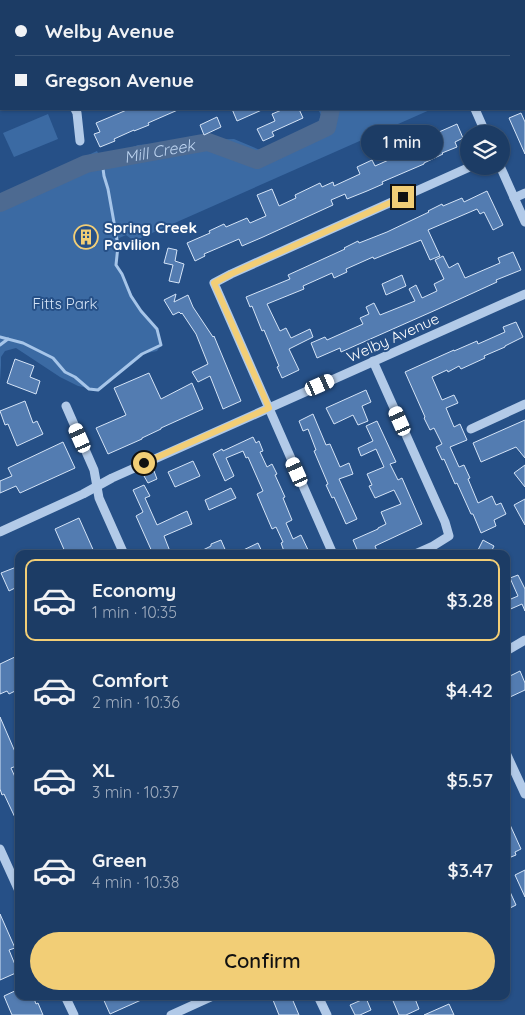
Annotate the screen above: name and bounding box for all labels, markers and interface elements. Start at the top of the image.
text: Welby Avenue [45,19,174,43]
text: Gregson Avenue [45,68,194,92]
callout: 1 min [362,124,444,160]
map controls [460,125,510,175]
button: layers [460,125,510,175]
text: 1 min [383,132,421,152]
water label: Mill Creek [123,134,198,167]
route end [392,186,414,208]
place label: Spring Creek Pavilion [104,218,197,254]
building icon: Spring Creek Pavilion [73,224,99,250]
park label: Fitts Park [32,294,98,313]
street label: Welby Avenue [344,309,442,366]
car [303,372,336,398]
car [387,404,412,438]
car [67,421,92,455]
route start [133,452,155,474]
car [284,455,309,489]
icon: car [32,578,77,623]
text: Economy [92,578,176,602]
text: $3.28 [446,588,493,612]
text: 1 min · 10:35 [92,602,177,622]
icon: car [32,668,77,713]
text: Comfort [92,668,169,692]
text: $4.42 [446,678,493,702]
text: 2 min · 10:36 [92,692,180,712]
icon: car [32,758,77,803]
text: XL [92,758,115,782]
text: $5.57 [447,768,493,792]
text: 3 min · 10:37 [92,782,179,802]
icon: car [32,848,77,893]
text: Green [92,848,147,872]
text: $3.47 [448,858,493,882]
text: 4 min · 10:38 [92,872,179,892]
button: Confirm [30,932,495,990]

